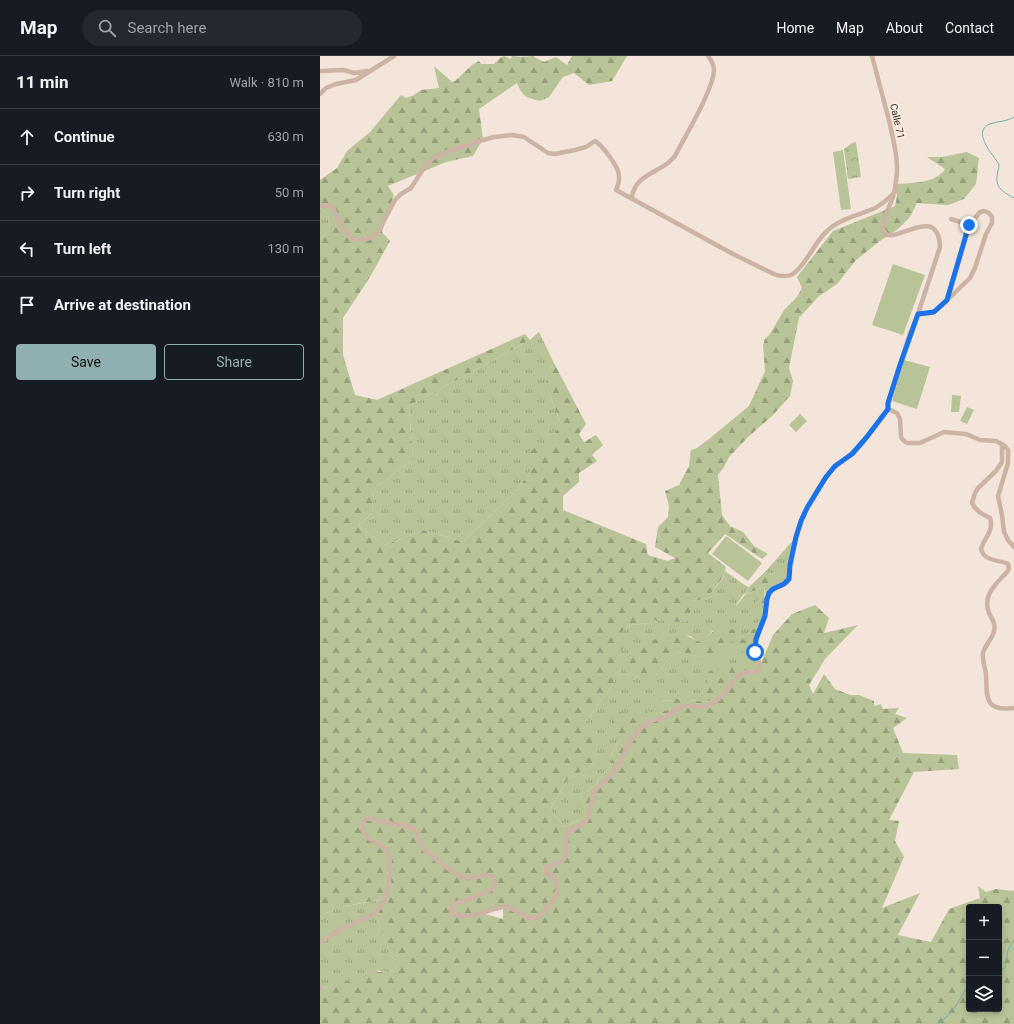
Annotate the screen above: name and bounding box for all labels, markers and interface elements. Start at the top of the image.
search box [82,10,362,46]
text: Map [20,16,58,39]
icon: search [96,17,118,39]
text: Search here [128,19,206,37]
text: Home [776,20,814,36]
text: Map [836,20,864,36]
text: About [886,20,923,36]
text: Contact [945,20,994,36]
text: 11 min [16,72,69,92]
text: Walk · 810 m [229,75,304,90]
street label: Calle 71 [888,102,907,140]
icon: ahead [16,126,38,148]
text: Continue [54,128,115,146]
text: 630 m [267,129,304,144]
icon: right [16,182,38,204]
text: Turn right [54,184,120,202]
text: 50 m [275,185,304,200]
route end [960,216,978,234]
icon: left [16,238,38,260]
text: Turn left [54,240,111,258]
text: 130 m [267,241,304,256]
icon: arrive [16,294,38,316]
text: Arrive at destination [54,296,191,314]
button: Save [16,344,156,380]
button: Share [164,344,304,380]
route start [746,643,764,661]
map controls [966,904,1002,1012]
button: + [966,904,1002,940]
button: − [966,940,1002,976]
button: layers [966,976,1002,1012]

